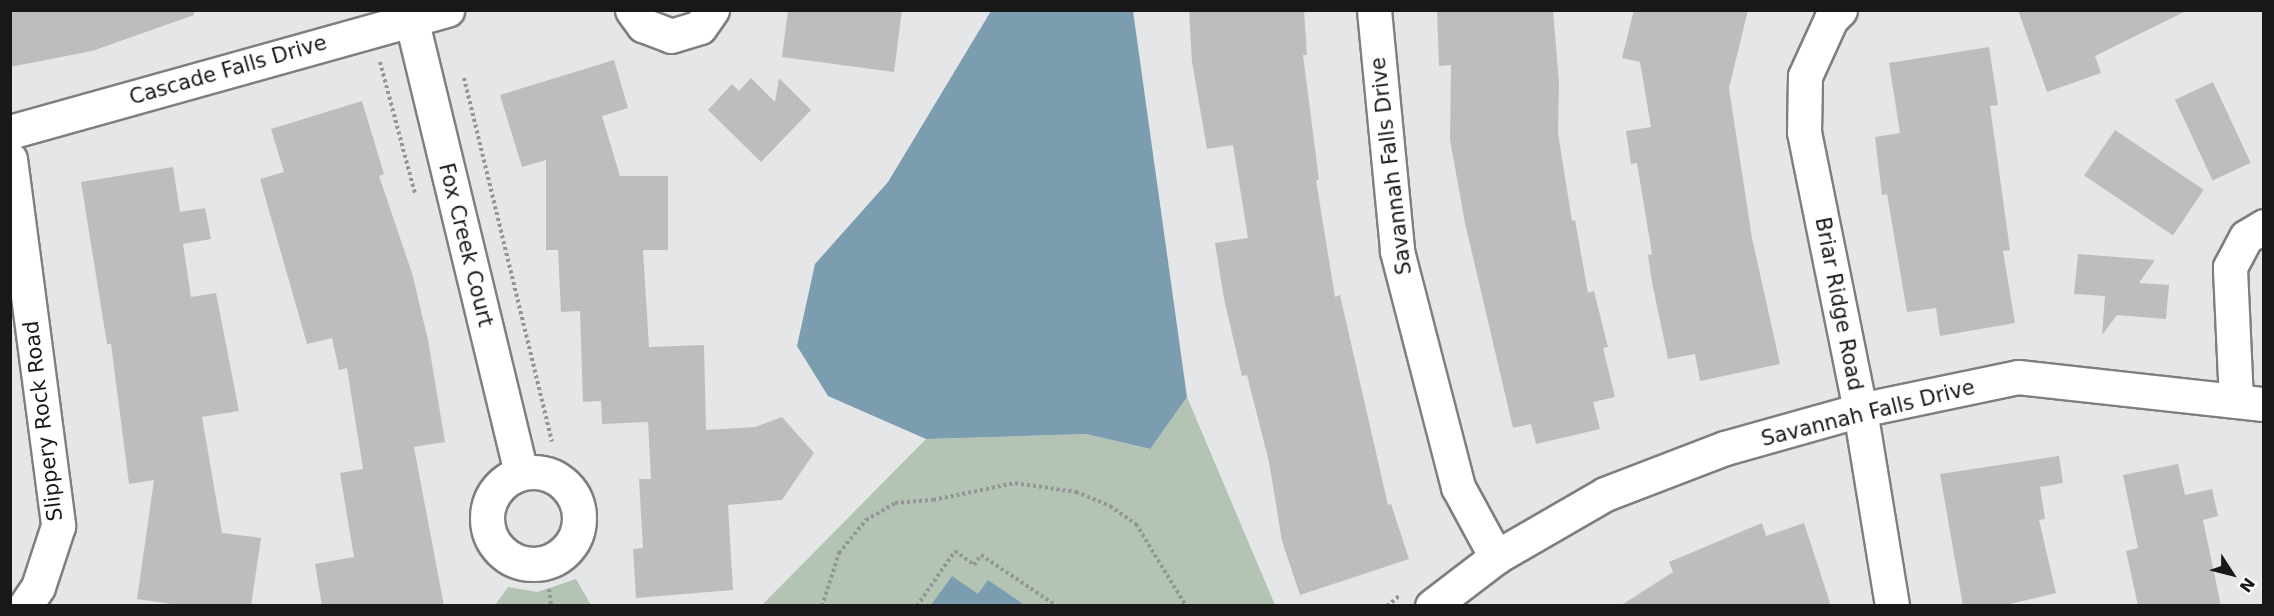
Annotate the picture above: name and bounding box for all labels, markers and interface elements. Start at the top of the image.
street label: Cascade Falls Drive [126,30,330,110]
street label: Savannah Falls Drive [1365,56,1417,276]
street label: Fox Creek Court [433,161,499,329]
street label: Briar Ridge Road [1810,215,1868,393]
street label: Slippery Rock Road [18,319,68,523]
street label: Savannah Falls Drive [1759,374,1977,452]
north arrow [2202,544,2262,604]
text: N [2235,574,2259,596]

